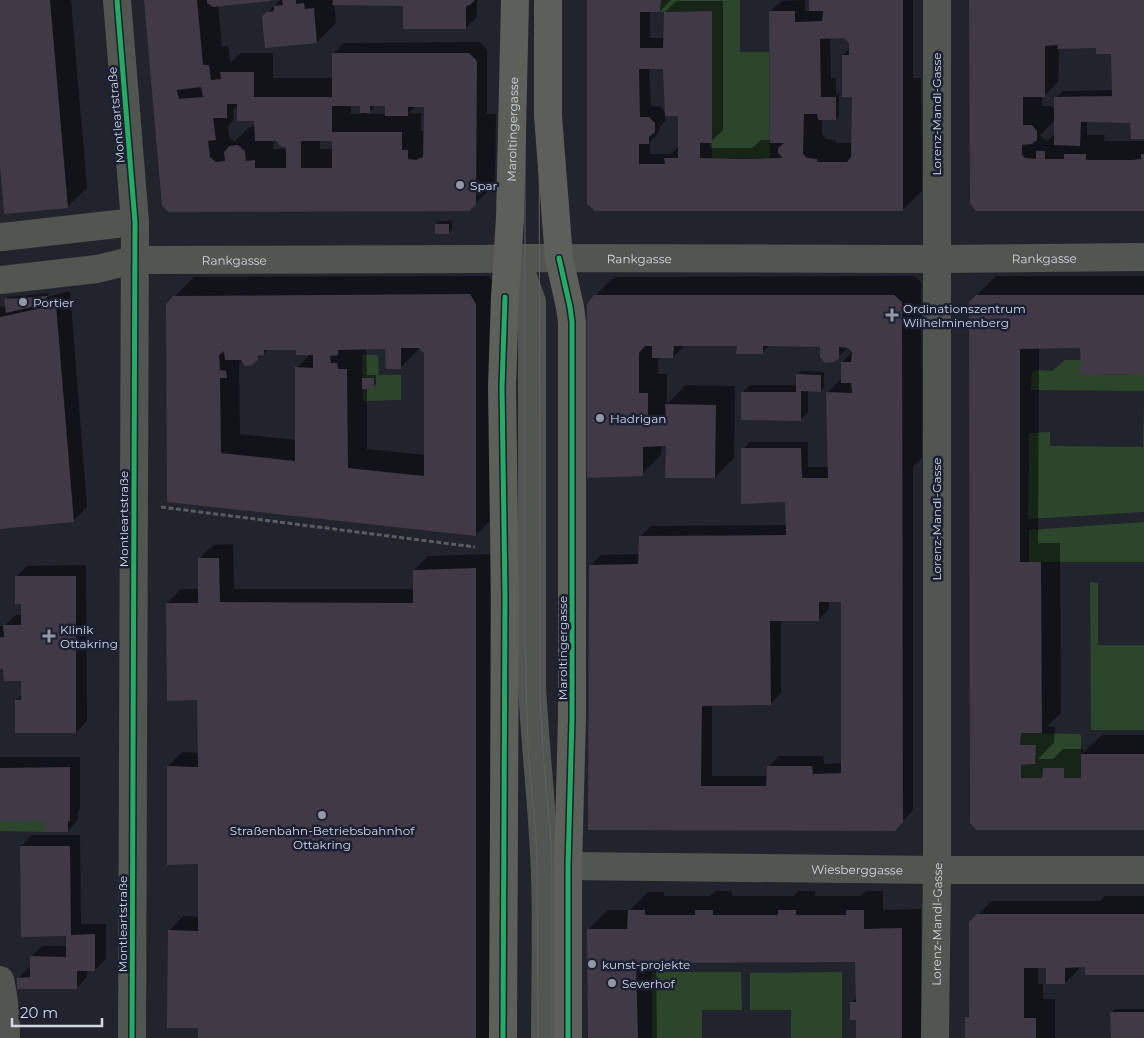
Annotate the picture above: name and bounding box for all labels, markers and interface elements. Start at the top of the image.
street label: Lorenz-Mandl-Gasse [929,52,944,176]
street label: Montleartstraße [104,66,128,164]
street label: Maroltingergasse [503,77,521,182]
place label: Spar [470,178,498,193]
marker: Spar [454,179,466,191]
street label: Rankgasse [1012,250,1077,266]
street label: Rankgasse [607,251,672,266]
street label: Rankgasse [202,252,267,267]
place label: Portier [33,295,74,310]
marker: Portier [17,296,29,308]
place label: Ordinationszentrum Wilhelminenberg [903,301,1026,330]
marker: Ordinationszentrum Wilhelminenberg [885,308,899,322]
place label: Hadrigan [610,411,666,426]
marker: Hadrigan [594,412,606,424]
street label: Lorenz-Mandl-Gasse [929,457,944,581]
street label: Montleartstraße [116,471,131,567]
street label: Maroltingergasse [555,596,570,700]
place label: Klinik Ottakring [60,622,118,651]
marker: Klinik Ottakring [42,629,56,643]
marker: Straßenbahn-Betriebsbahnhof Ottakring [316,809,328,821]
place label: Straßenbahn-Betriebsbahnhof Ottakring [230,823,415,852]
street label: Wiesberggasse [811,861,903,877]
street label: Lorenz-Mandl-Gasse [928,862,945,986]
street label: Montleartstraße [115,876,130,972]
place label: kunst-projekte [602,957,690,972]
marker: kunst-projekte [586,958,598,970]
place label: Severhof [622,976,675,991]
marker: Severhof [606,977,618,989]
scale bar [12,996,102,1028]
text: 20 m [20,1003,58,1022]

